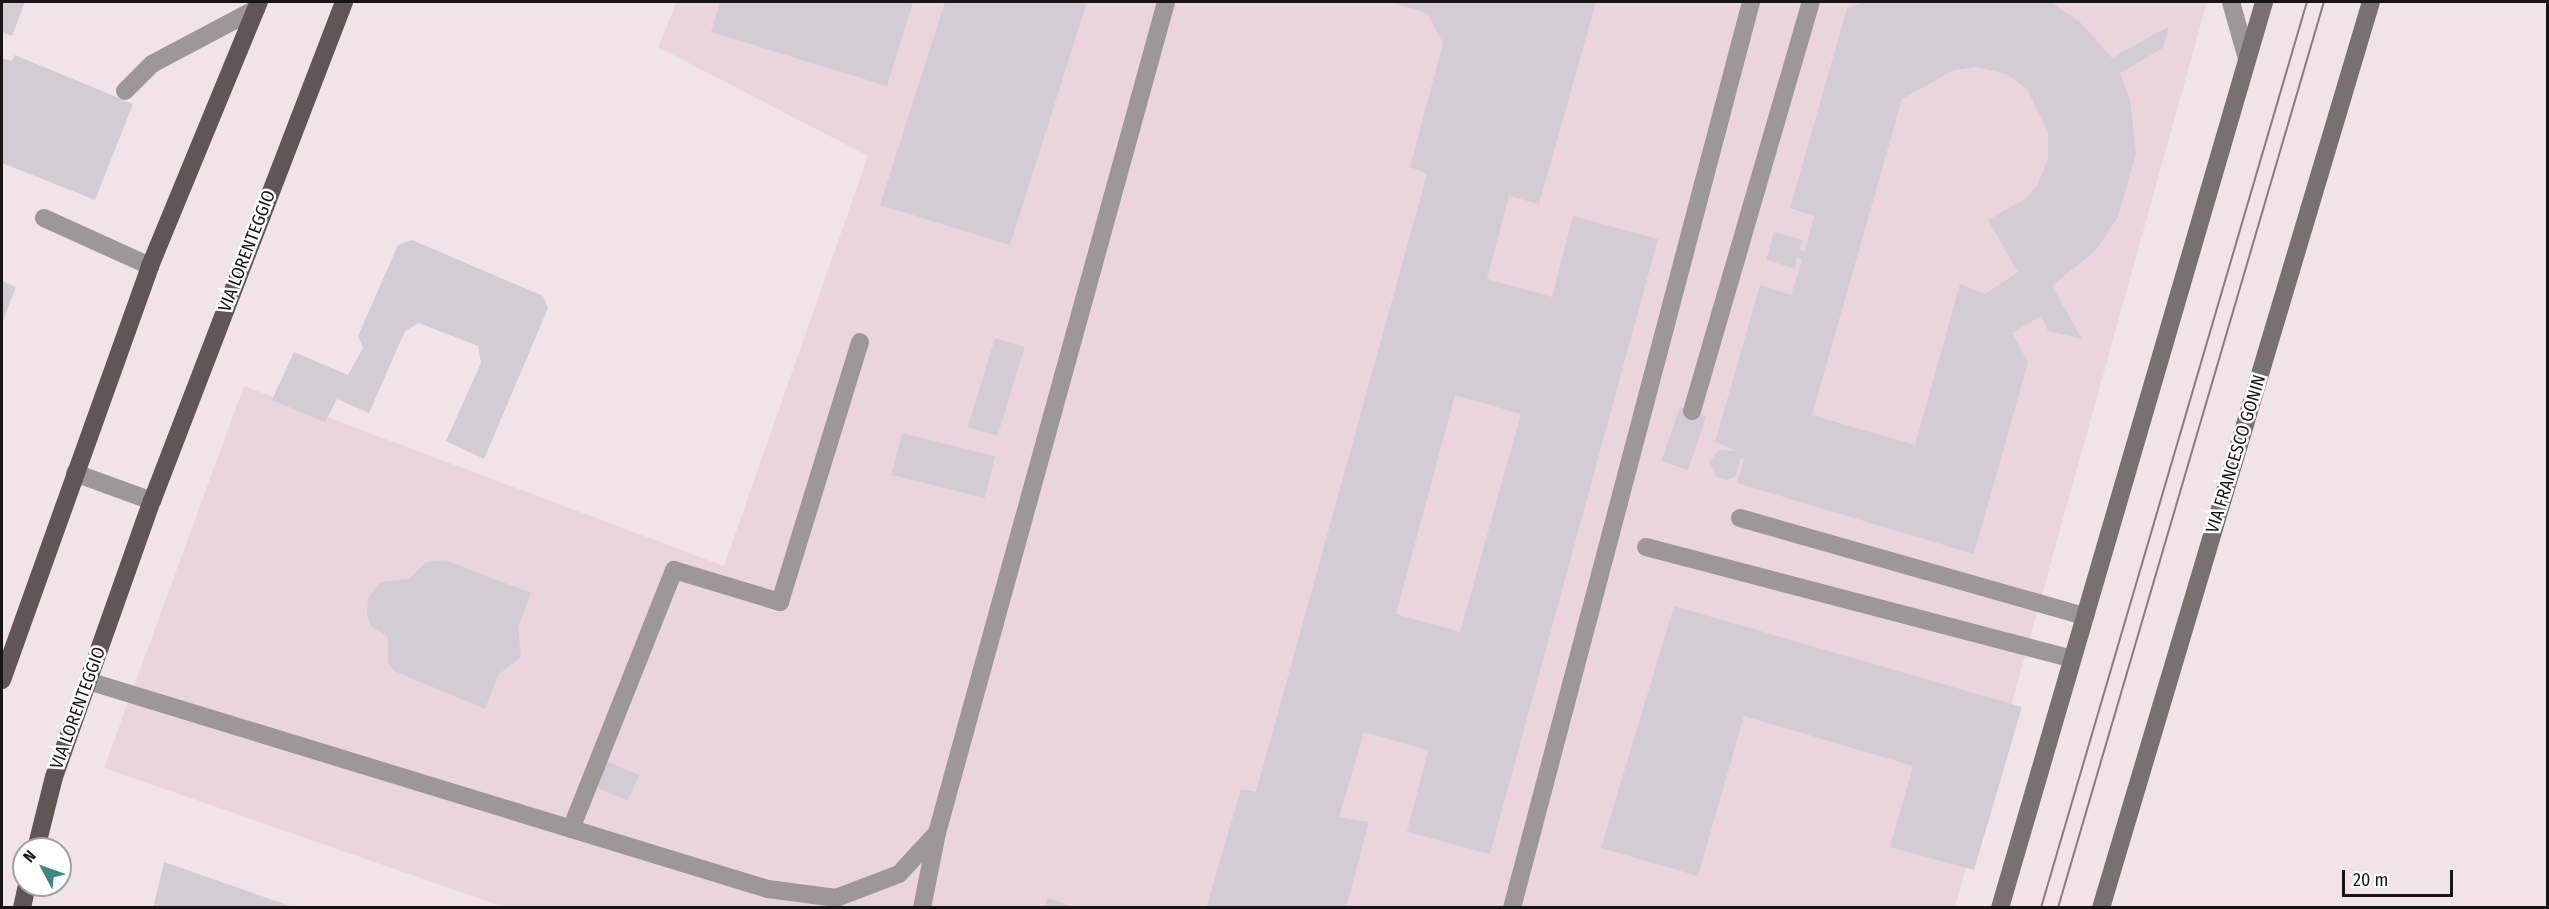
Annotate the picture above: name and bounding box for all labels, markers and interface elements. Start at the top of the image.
street label: VIA LORENTEGGIO [214,187,280,315]
street label: VIA FRANCESCO GONIN [2202,372,2270,536]
street label: VIA LORENTEGGIO [46,644,110,772]
north arrow [12,837,72,897]
text: N [19,846,40,866]
scale bar [2345,858,2456,896]
text: 20 m [2353,869,2388,891]

